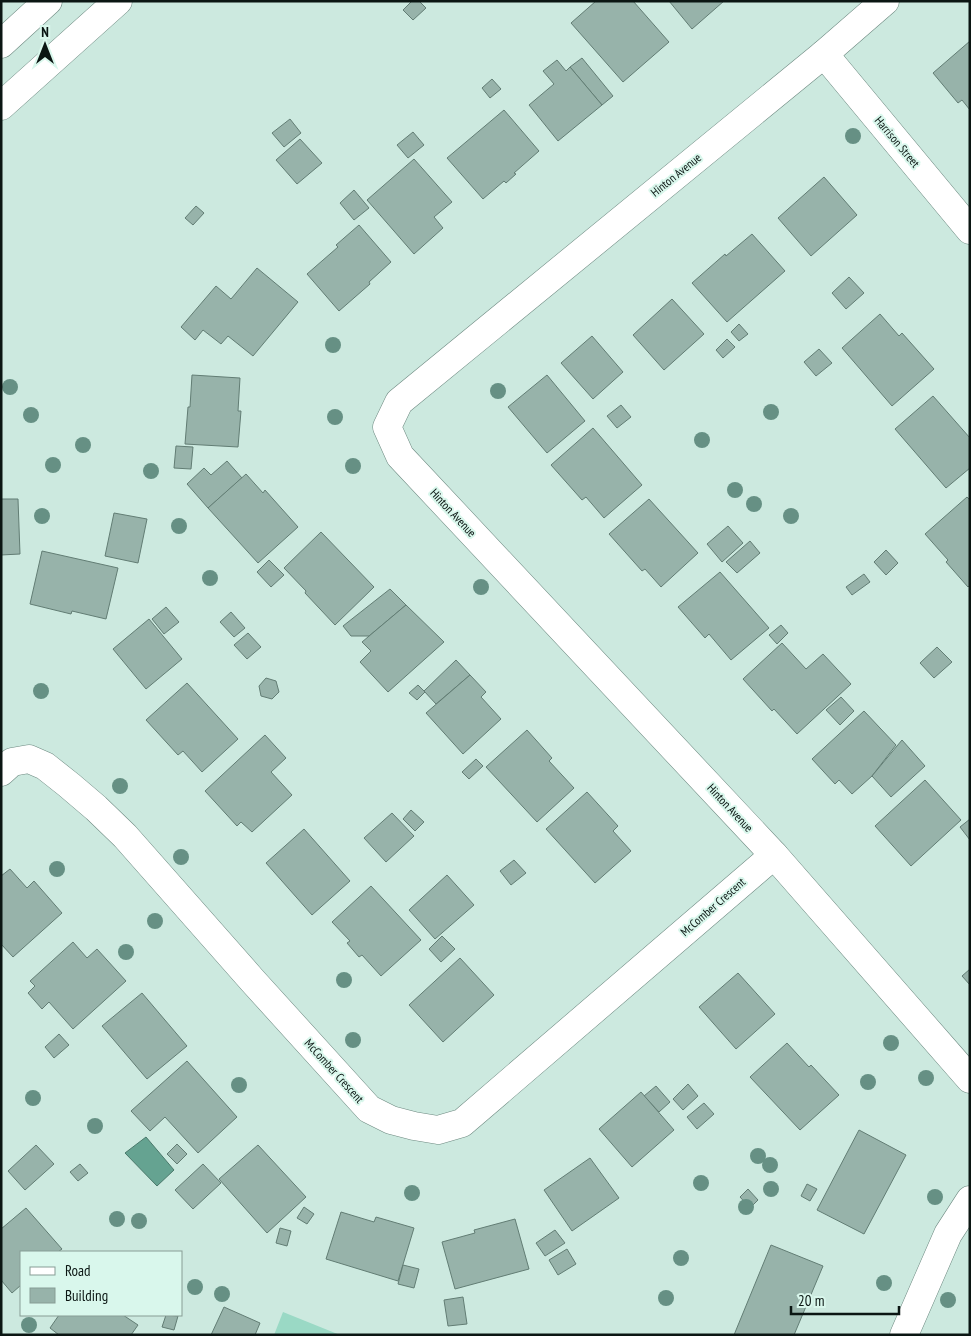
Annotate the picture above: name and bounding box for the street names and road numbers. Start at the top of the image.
street label: Harrison Street [872,113,924,171]
street label: Hinton Avenue [647,150,704,199]
street label: Hinton Avenue [427,485,480,540]
street label: Hinton Avenue [704,780,757,835]
street label: McComber Crescent [677,874,749,939]
street label: McComber Crescent [302,1035,368,1106]

